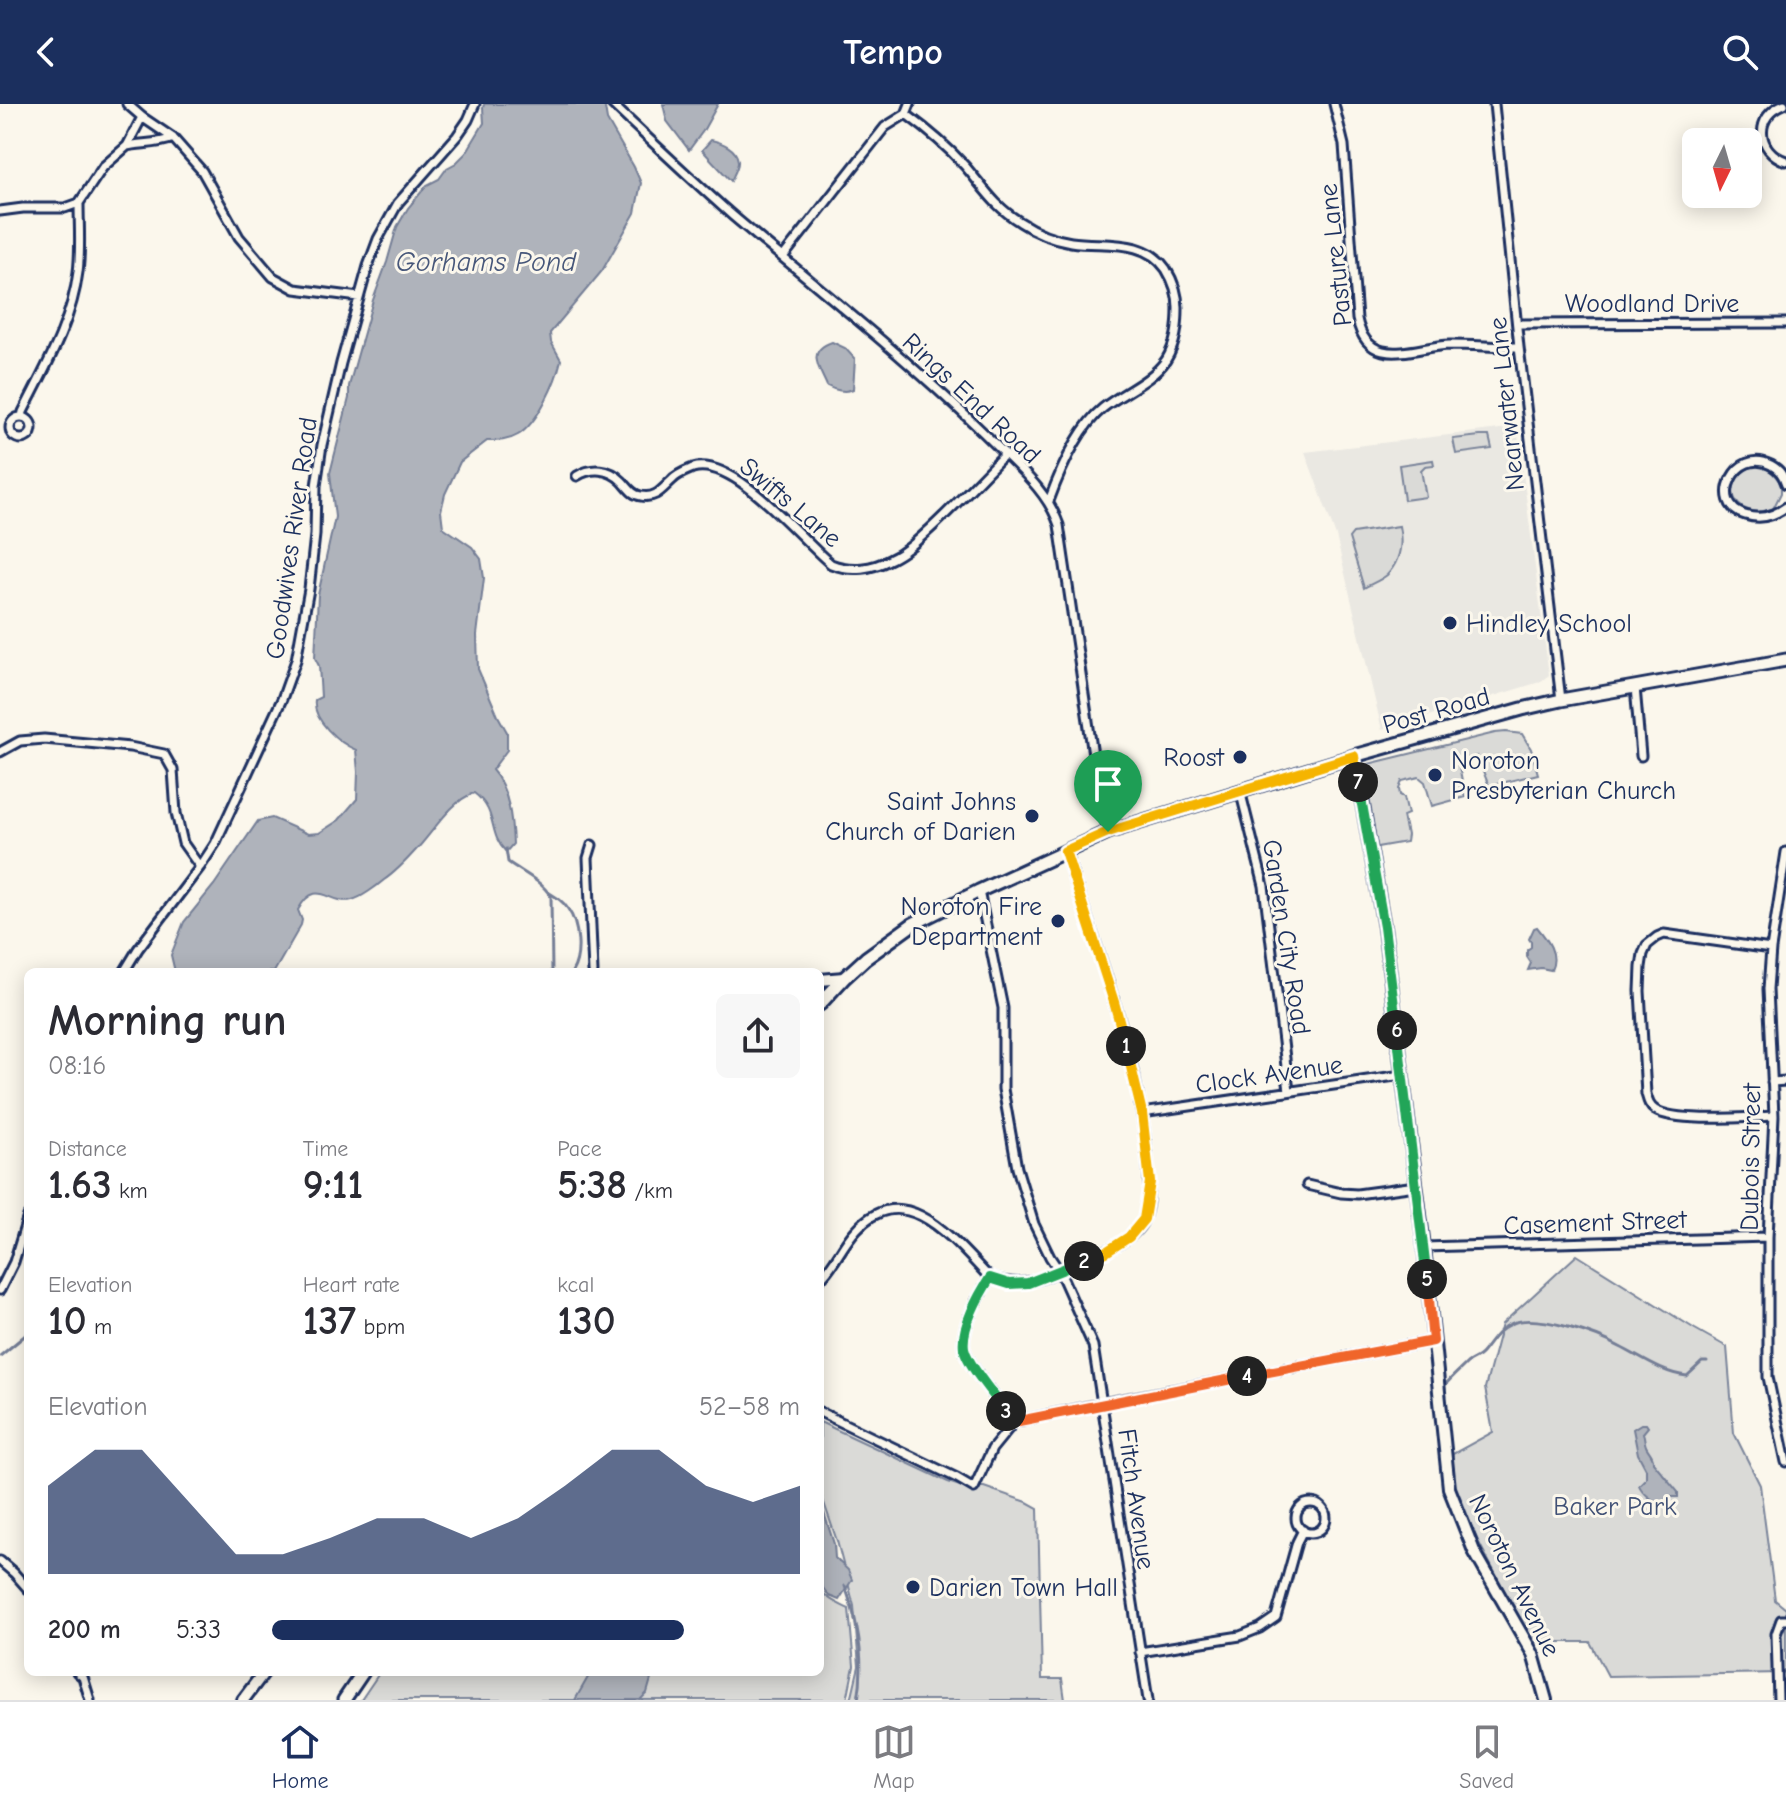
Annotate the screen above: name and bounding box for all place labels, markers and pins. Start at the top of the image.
place label: Hindley School [1466,609,1632,639]
marker: Hindley School [1441,614,1459,632]
place label: Roost [1163,743,1226,773]
place label: Noroton Presbyterian Church [1451,746,1676,806]
marker: Roost [1231,748,1249,766]
pin [1074,750,1142,832]
pin: 7 [1338,762,1378,802]
marker: Noroton Presbyterian Church [1426,766,1444,784]
place label: Saint Johns Church of Darien [825,787,1016,847]
marker: Saint Johns Church of Darien [1023,807,1041,825]
place label: Noroton Fire Department [900,892,1044,952]
marker: Noroton Fire Department [1049,912,1067,930]
pin: 6 [1377,1010,1417,1050]
pin: 1 [1106,1026,1146,1066]
pin: 2 [1064,1241,1104,1281]
pin: 5 [1407,1259,1447,1299]
pin: 4 [1227,1356,1267,1396]
pin: 3 [986,1391,1026,1431]
place label: Darien Town Hall [929,1573,1118,1603]
marker: Darien Town Hall [904,1578,922,1596]

